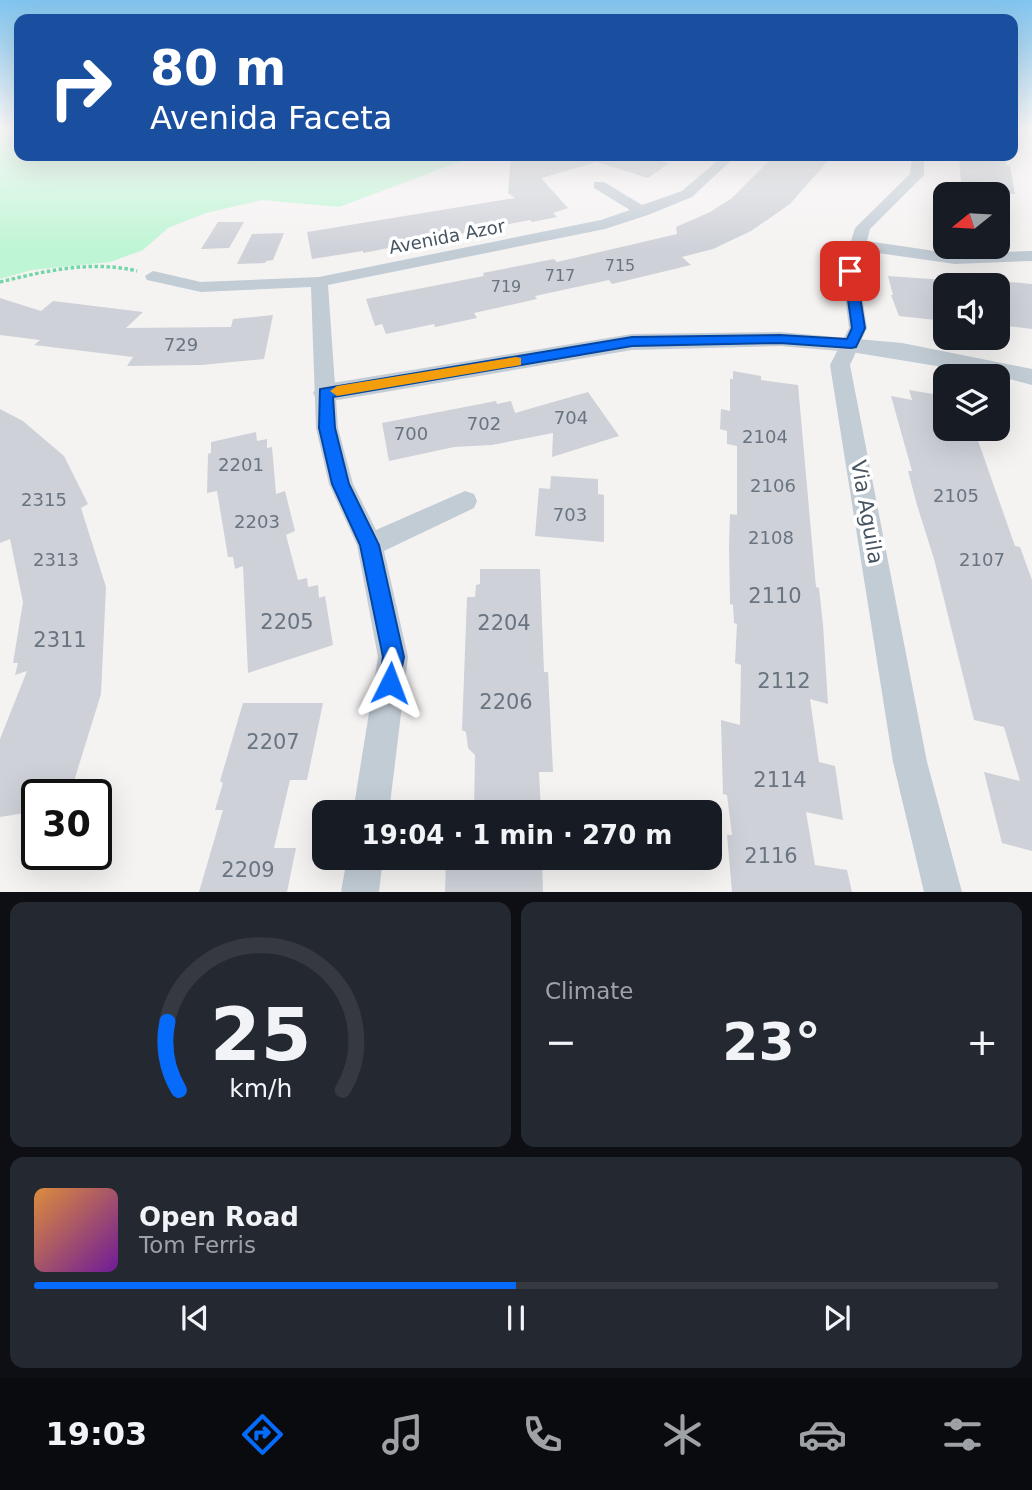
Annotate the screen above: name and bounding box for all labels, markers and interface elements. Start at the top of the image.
text: 80 m [150,40,286,97]
icon: right [35,42,126,133]
text: Avenida Faceta [150,99,392,137]
north arrow [933,182,1010,259]
map controls [933,182,1010,441]
street label: Avenida Azor [387,215,507,258]
pin [820,241,880,301]
icon: arrive [831,252,869,290]
house number: 715 [605,256,635,275]
house number: 717 [545,266,575,285]
button: sound [933,273,1010,350]
house number: 719 [491,277,521,296]
house number: 729 [164,334,198,355]
button: layers [933,364,1010,441]
house number: 704 [554,407,588,428]
house number: 702 [467,413,501,434]
house number: 700 [394,423,428,444]
house number: 2104 [742,426,788,447]
house number: 2201 [218,454,264,475]
street label: Via Aguila [846,458,888,566]
house number: 2106 [750,475,796,496]
house number: 2105 [933,485,979,506]
house number: 2315 [21,489,67,510]
house number: 703 [553,504,587,525]
house number: 2203 [234,511,280,532]
house number: 2108 [748,527,794,548]
house number: 2313 [33,549,79,570]
house number: 2107 [959,549,1005,570]
house number: 2110 [748,584,802,608]
house number: 2205 [260,610,314,634]
house number: 2204 [477,611,531,635]
house number: 2311 [33,628,87,652]
position arrow [353,646,427,720]
house number: 2112 [757,669,811,693]
house number: 2206 [479,690,533,714]
house number: 2207 [246,730,300,754]
house number: 2114 [753,768,807,792]
speed limit sign: 30 [21,779,112,870]
text: 19:04 · 1 min · 270 m [362,820,672,850]
house number: 2116 [744,844,798,868]
house number: 2209 [221,858,275,882]
text: Climate [545,978,634,1004]
text: 25 [210,993,311,1078]
text: 23° [722,1012,821,1072]
text: − [545,1020,577,1064]
text: + [966,1020,998,1064]
text: km/h [229,1074,292,1103]
text: Open Road [139,1202,299,1232]
text: Tom Ferris [139,1232,256,1258]
icon: previous [176,1299,214,1337]
icon: pause [497,1299,535,1337]
icon: next [818,1299,856,1337]
icon: directions [238,1410,287,1459]
icon: music [378,1410,427,1459]
icon: phone [518,1410,567,1459]
icon: climate [658,1410,707,1459]
icon: car [798,1410,847,1459]
icon: filters [938,1410,987,1459]
text: 19:03 [45,1415,147,1453]

